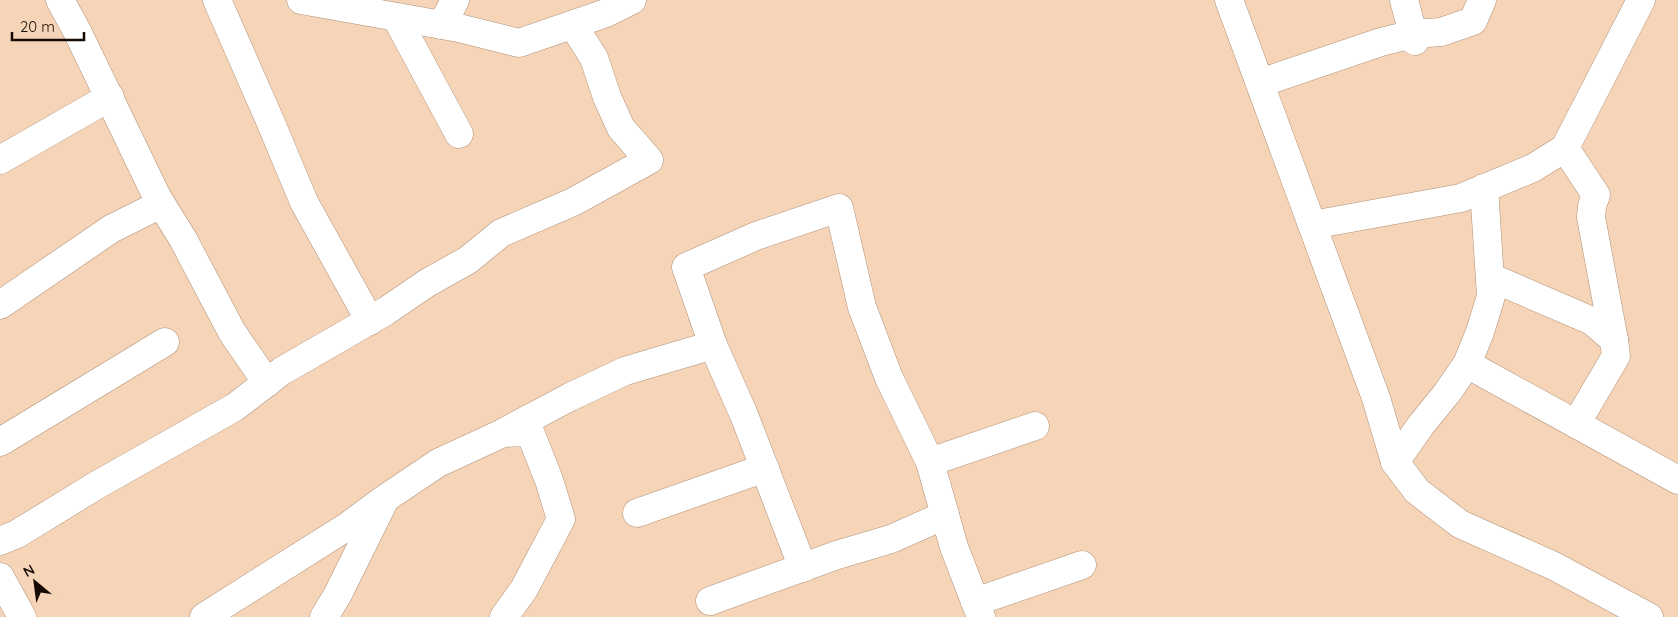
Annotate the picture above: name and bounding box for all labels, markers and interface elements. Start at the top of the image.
scale bar [12,10,85,42]
text: 20 m [20,17,55,36]
north arrow [10,557,60,607]
text: N [20,560,38,581]

